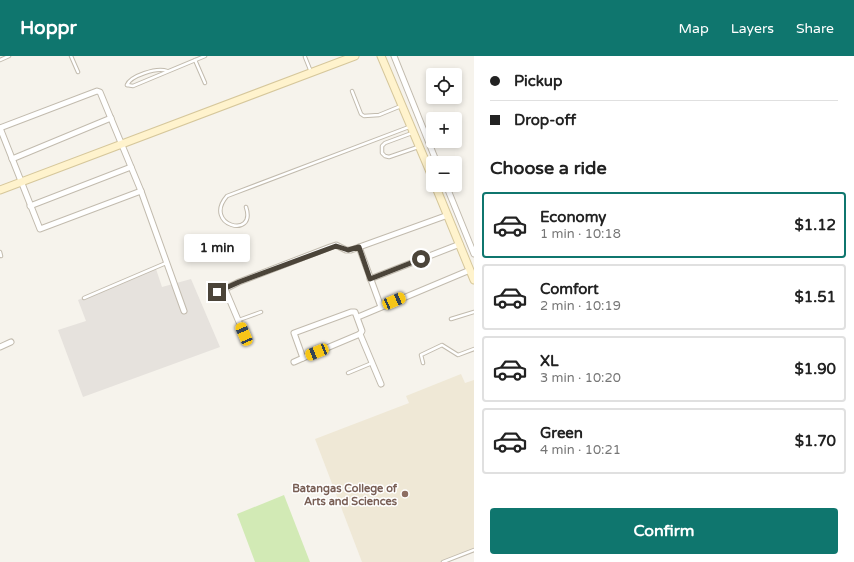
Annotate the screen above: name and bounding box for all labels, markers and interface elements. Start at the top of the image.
text: Hoppr [20,17,77,39]
text: Map [679,20,709,37]
text: Layers [731,20,774,37]
text: Share [796,20,834,37]
map controls [426,68,462,192]
button: locate [426,68,462,104]
text: Pickup [514,72,562,90]
text: Drop-off [514,111,576,129]
button: + [426,112,462,148]
button: − [426,156,462,192]
text: Choose a ride [490,157,607,179]
icon: car [492,207,528,243]
text: Economy [540,208,606,226]
text: $1.12 [795,216,836,234]
text: 1 min · 10:18 [540,226,621,242]
callout: 1 min [184,234,250,262]
text: 1 min [200,240,234,256]
route start [412,250,430,268]
icon: car [492,279,528,315]
text: Comfort [540,280,599,298]
route end [208,283,226,301]
text: $1.51 [795,288,836,306]
car [381,291,407,311]
text: 2 min · 10:19 [540,298,621,314]
car [234,321,254,347]
car [304,342,330,362]
icon: car [492,351,528,387]
text: XL [540,352,559,370]
text: $1.90 [795,360,836,378]
text: 3 min · 10:20 [540,370,621,386]
icon: car [492,423,528,459]
text: Green [540,424,583,442]
text: $1.70 [795,432,836,450]
text: 4 min · 10:21 [540,442,621,458]
place label: Batangas College of Arts and Sciences [292,482,398,508]
marker: Batangas College of Arts and Sciences [400,489,410,499]
button: Confirm [490,508,838,554]

